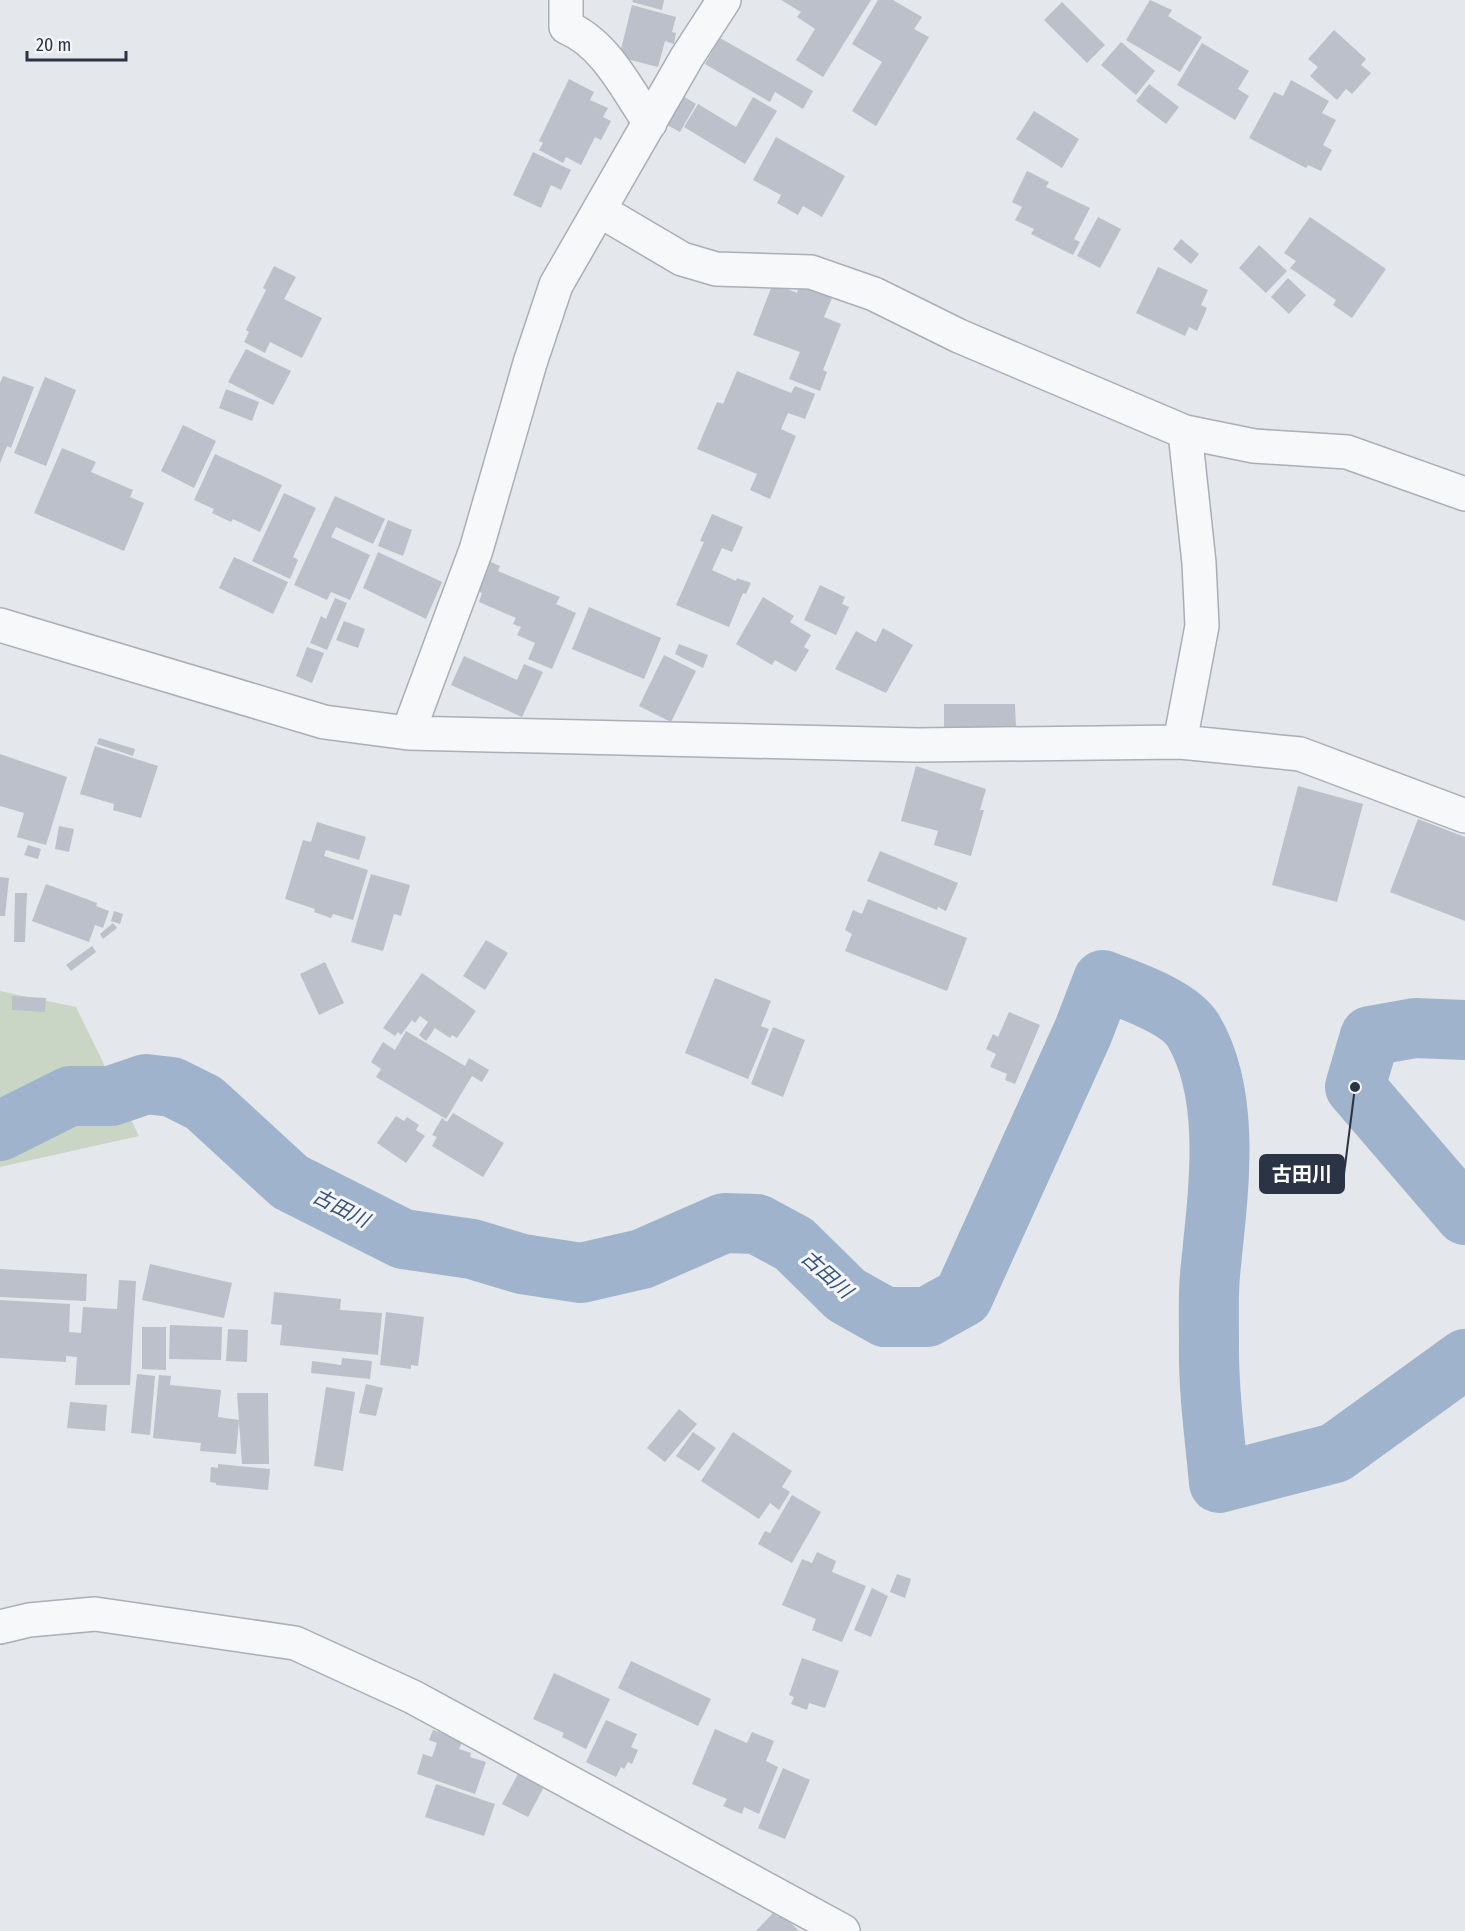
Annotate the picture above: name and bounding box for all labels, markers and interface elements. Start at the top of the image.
scale bar [27,24,126,62]
text: 20 m [36,34,71,56]
callout: 古田川 [1260,1155,1344,1193]
text: 古田川 [1272,1162,1332,1186]
water label: 古田川 [309,1184,375,1233]
water label: 古田川 [797,1245,859,1304]

